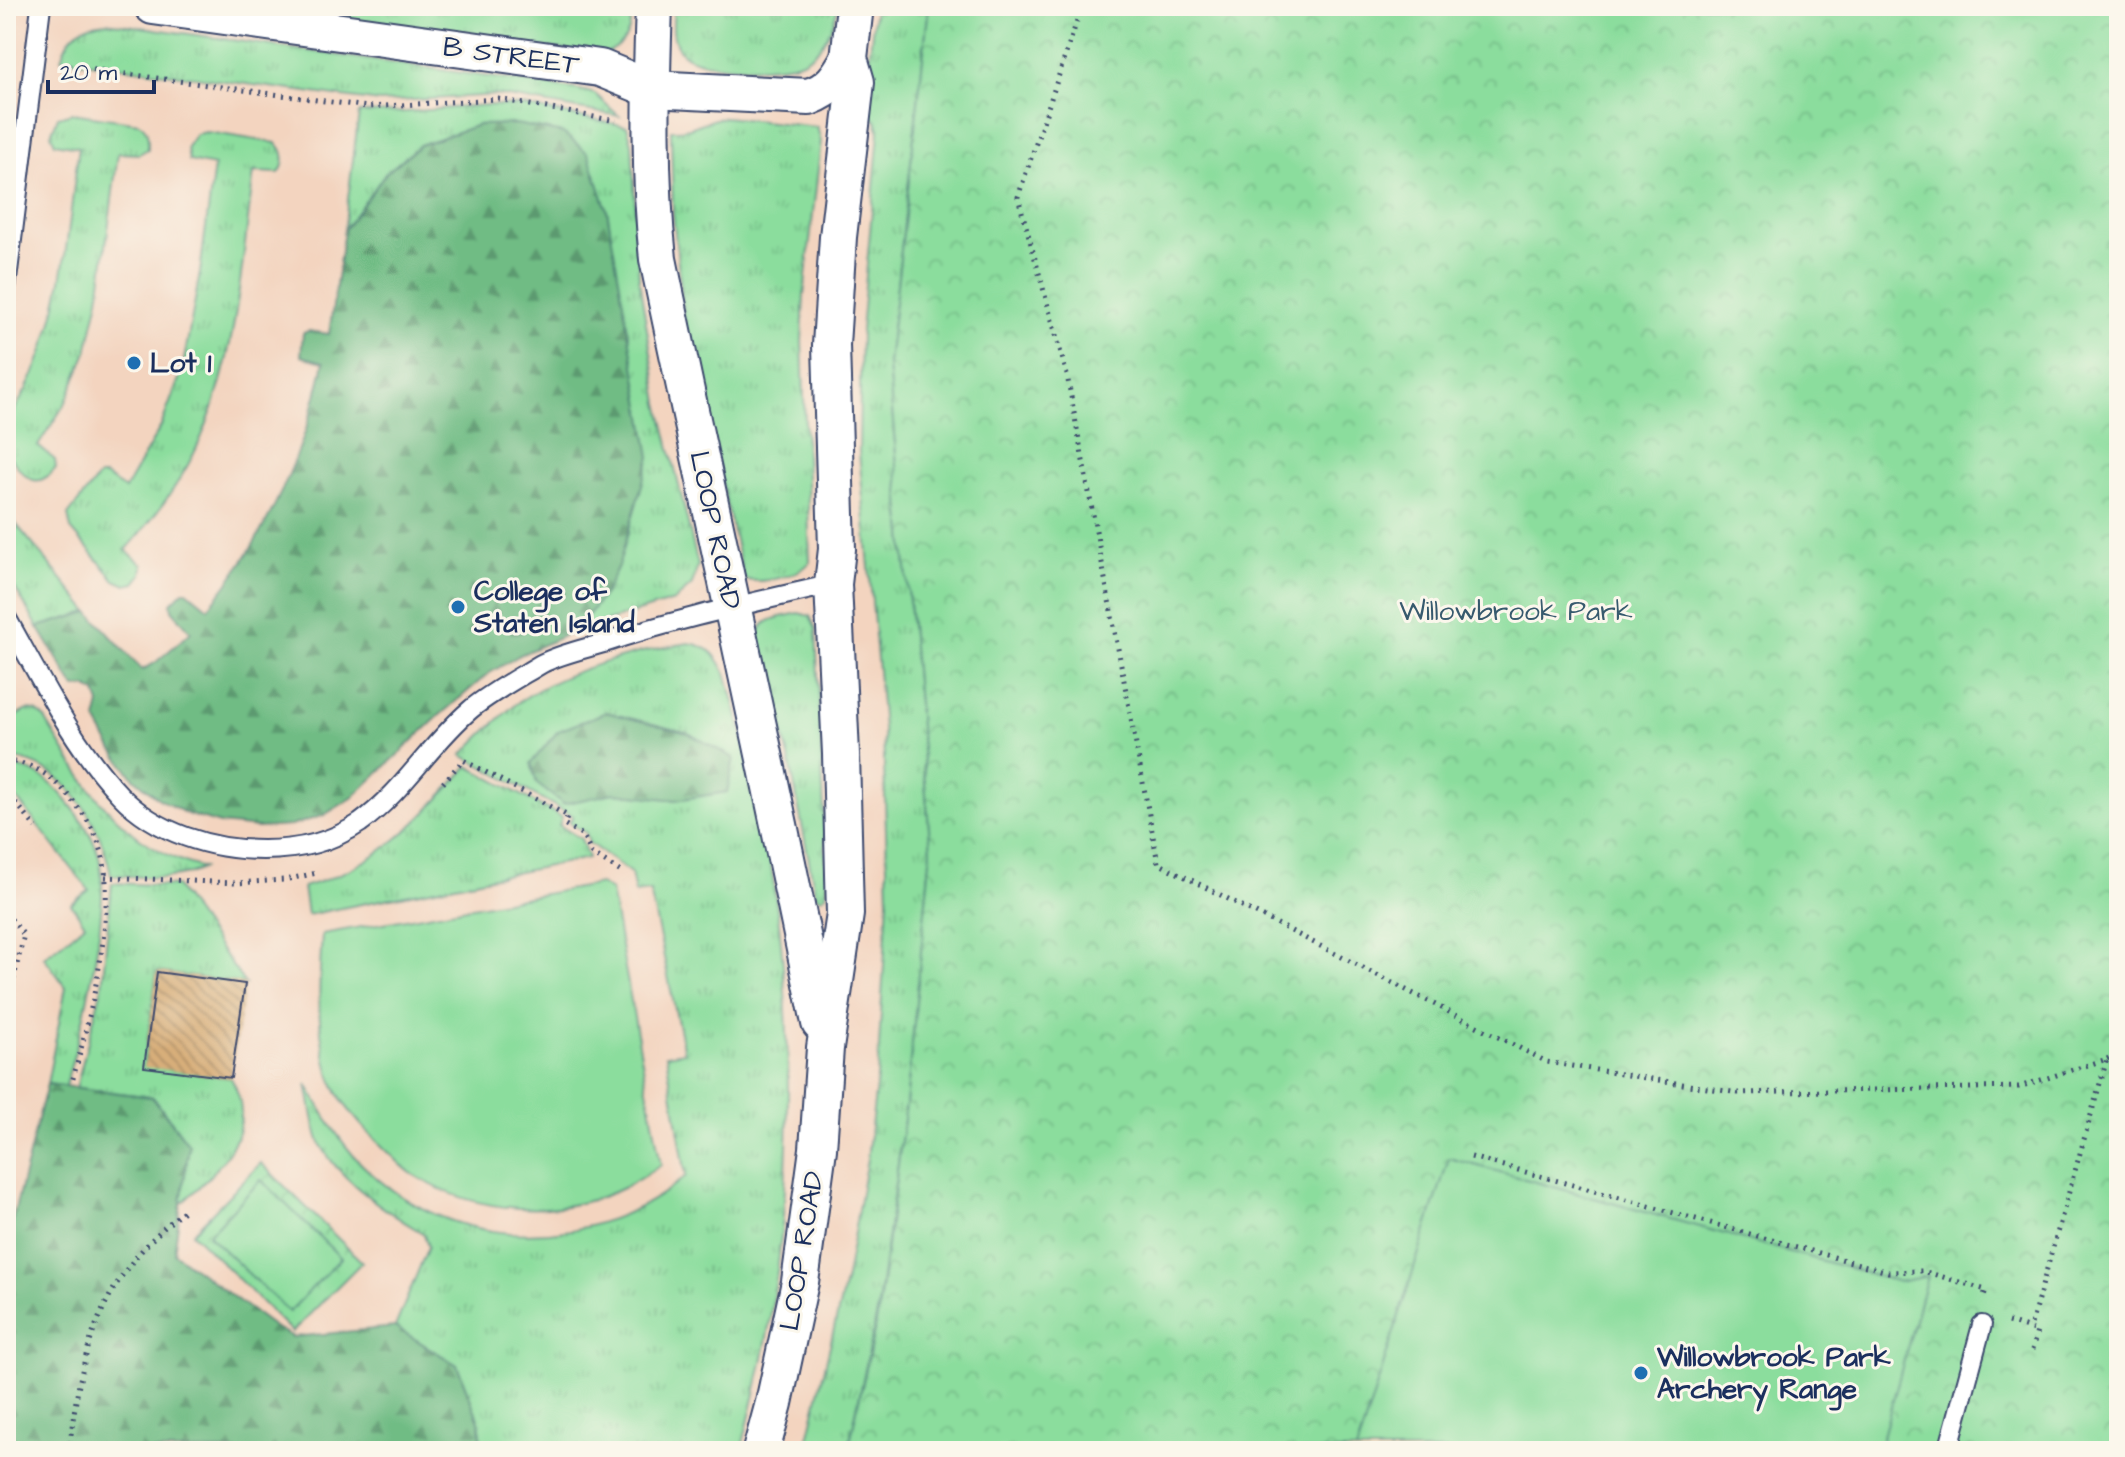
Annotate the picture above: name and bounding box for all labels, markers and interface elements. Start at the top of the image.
street label: B STREET [440,27,582,85]
scale bar [48,44,154,94]
text: 20 m [60,56,117,90]
place label: Lot 1 [150,344,212,383]
marker: Lot 1 [125,354,143,372]
street label: LOOP ROAD [679,447,751,613]
place label: College of Staten Island [473,572,635,643]
park label: Willowbrook Park [1399,592,1633,631]
marker: College of Staten Island [449,598,467,616]
street label: LOOP ROAD [770,1169,834,1333]
place label: Willowbrook Park Archery Range [1656,1338,1891,1412]
marker: Willowbrook Park Archery Range [1632,1364,1650,1382]

